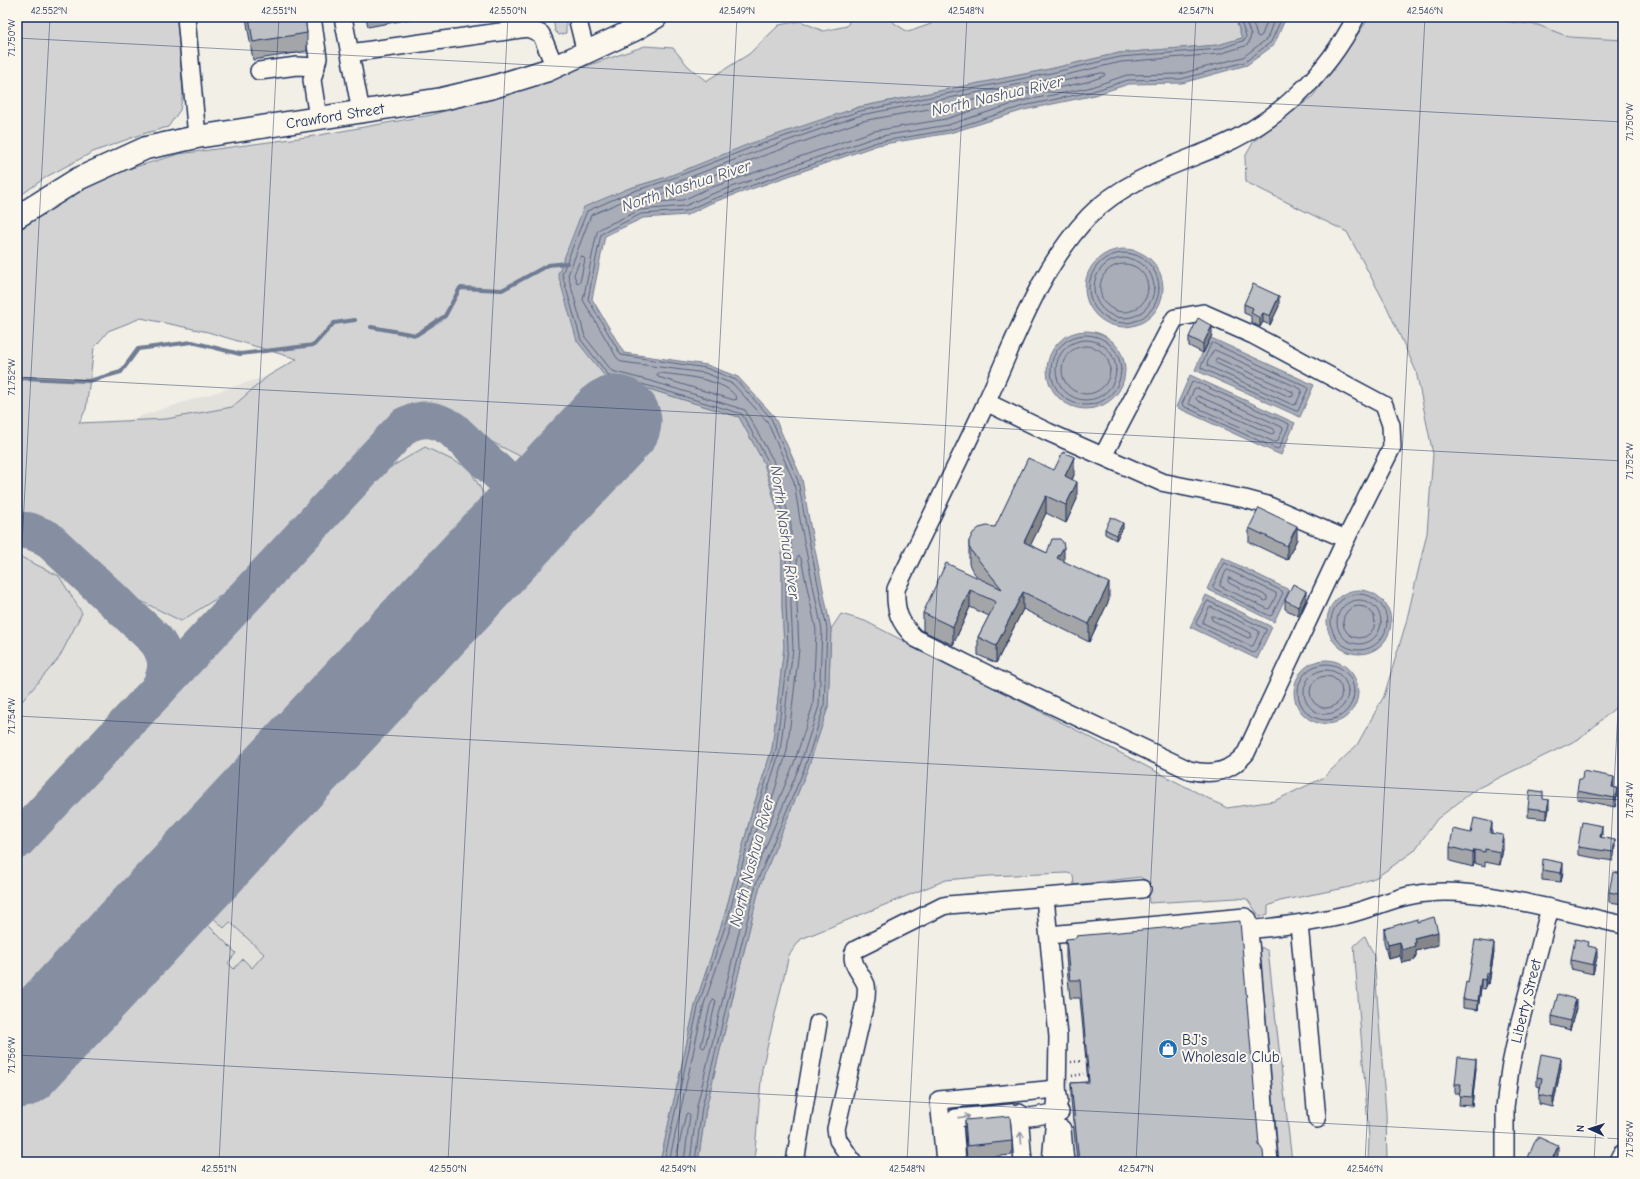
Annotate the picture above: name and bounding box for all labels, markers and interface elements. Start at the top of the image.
text: 42.552°N [31,5,67,17]
text: 42.551°N [261,5,297,17]
text: 42.550°N [489,5,527,17]
text: 42.549°N [719,5,755,17]
text: 42.548°N [948,5,984,17]
text: 42.547°N [1178,5,1214,17]
text: 42.546°N [1407,5,1443,17]
text: 71.750°W [6,19,18,57]
water label: North Nashua River [930,72,1065,120]
street label: Crawford Street [284,99,386,133]
text: 71.750°W [1624,103,1636,141]
water label: North Nashua River [620,156,754,215]
text: 71.752°W [6,358,18,395]
text: 71.752°W [1624,442,1636,479]
water label: North Nashua River [767,464,803,601]
text: 71.754°W [6,697,18,734]
text: 71.754°W [1624,781,1636,818]
water label: North Nashua River [726,793,778,929]
street label: Liberty Street [1507,956,1545,1045]
place label: BJ's Wholesale Club [1182,1031,1280,1066]
text: 71.756°W [6,1036,18,1073]
shop icon: BJ's Wholesale Club [1157,1038,1179,1060]
north arrow [1570,1109,1610,1149]
one-way arrow [957,1113,970,1121]
text: 71.756°W [1624,1120,1636,1157]
text: N [1574,1125,1587,1132]
one-way arrow [1017,1132,1024,1145]
text: 42.551°N [201,1163,237,1175]
text: 42.550°N [429,1163,467,1175]
text: 42.549°N [660,1163,696,1175]
text: 42.548°N [889,1163,925,1175]
text: 42.547°N [1118,1163,1154,1175]
text: 42.546°N [1347,1163,1383,1175]

